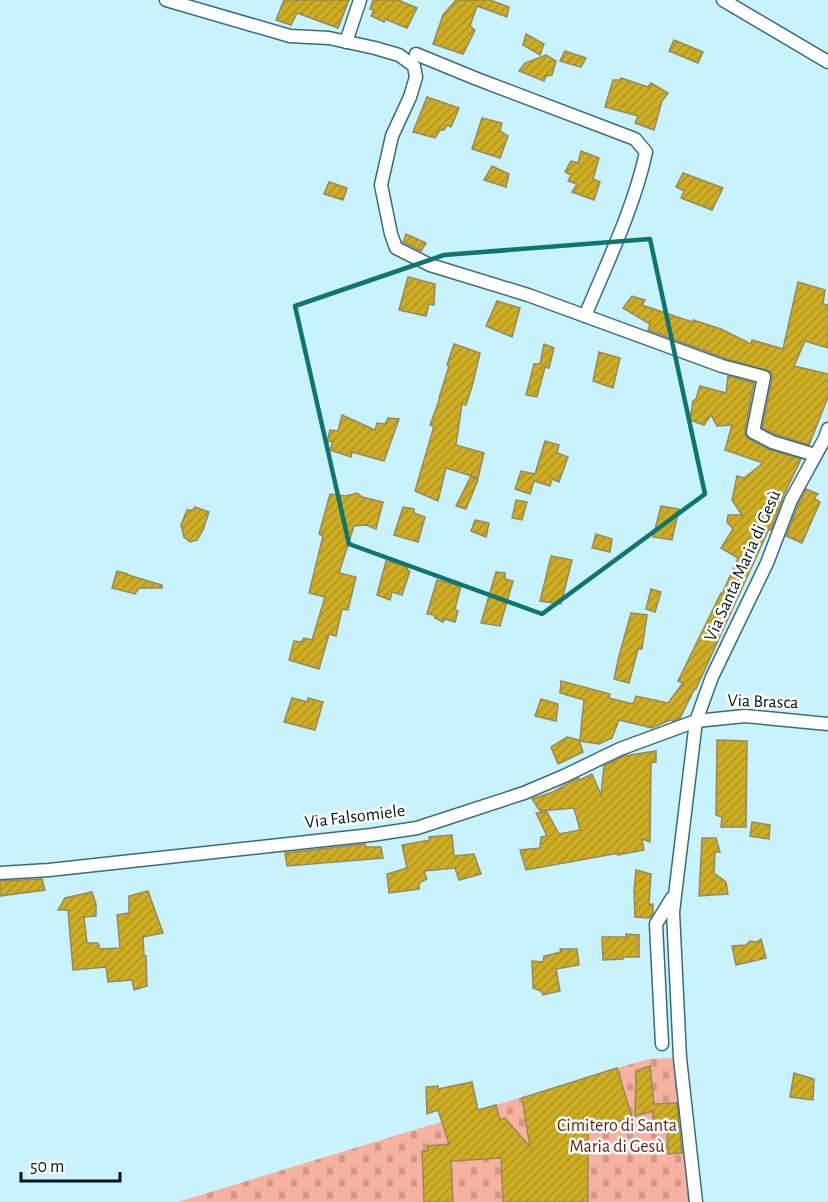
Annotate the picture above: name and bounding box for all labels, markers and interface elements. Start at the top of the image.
street label: Via Santa Maria di Gesù [702,488,784,644]
street label: Via Brasca [727,692,799,712]
street label: Via Falsomiele [304,802,406,832]
park label: Cimitero di Santa Maria di Gesù [557,1117,677,1156]
scale bar [21,1145,120,1183]
text: 50 m [30,1158,64,1176]

